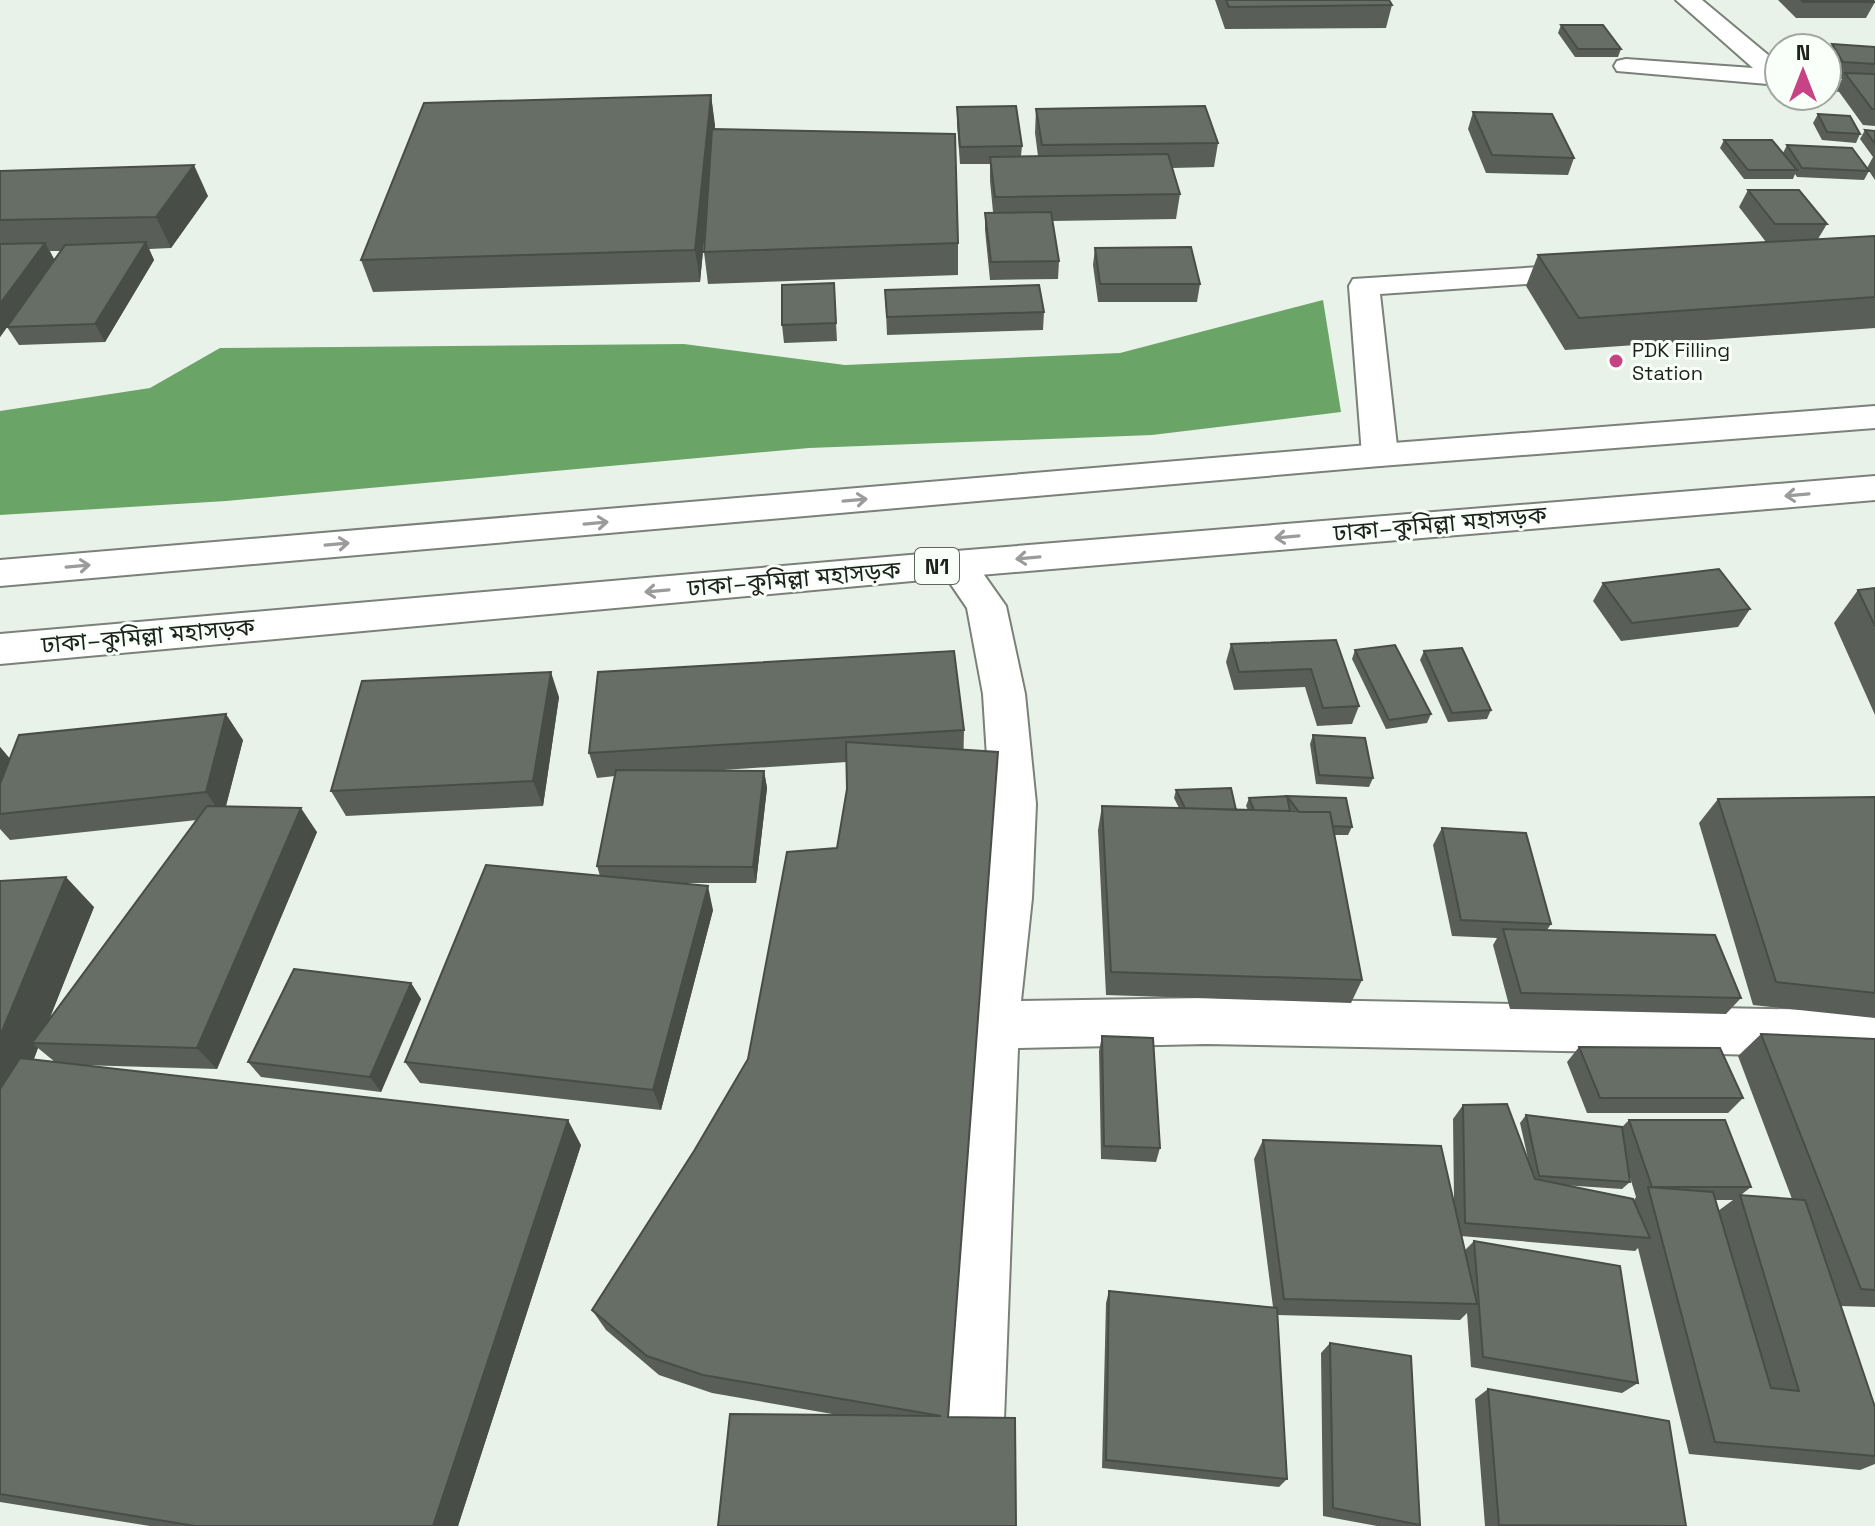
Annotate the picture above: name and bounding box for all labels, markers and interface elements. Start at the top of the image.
north arrow [1763,32,1843,112]
text: N [1796,38,1810,66]
place label: PDK Filling Station [1632,337,1730,386]
marker: PDK Filling Station [1607,352,1625,370]
one-way arrow [1784,487,1811,502]
one-way arrow [841,493,868,508]
street label: ঢাকা–কুমিল্লা মহাসড়ক [1331,499,1549,548]
one-way arrow [582,515,609,530]
one-way arrow [1274,530,1301,545]
one-way arrow [323,537,350,552]
road number: N1 [915,548,959,584]
one-way arrow [1015,551,1042,566]
street label: ঢাকা–কুমিল্লা মহাসড়ক [685,554,903,603]
one-way arrow [64,558,91,573]
one-way arrow [644,584,671,599]
street label: ঢাকা–কুমিল্লা মহাসড়ক [39,611,257,660]

